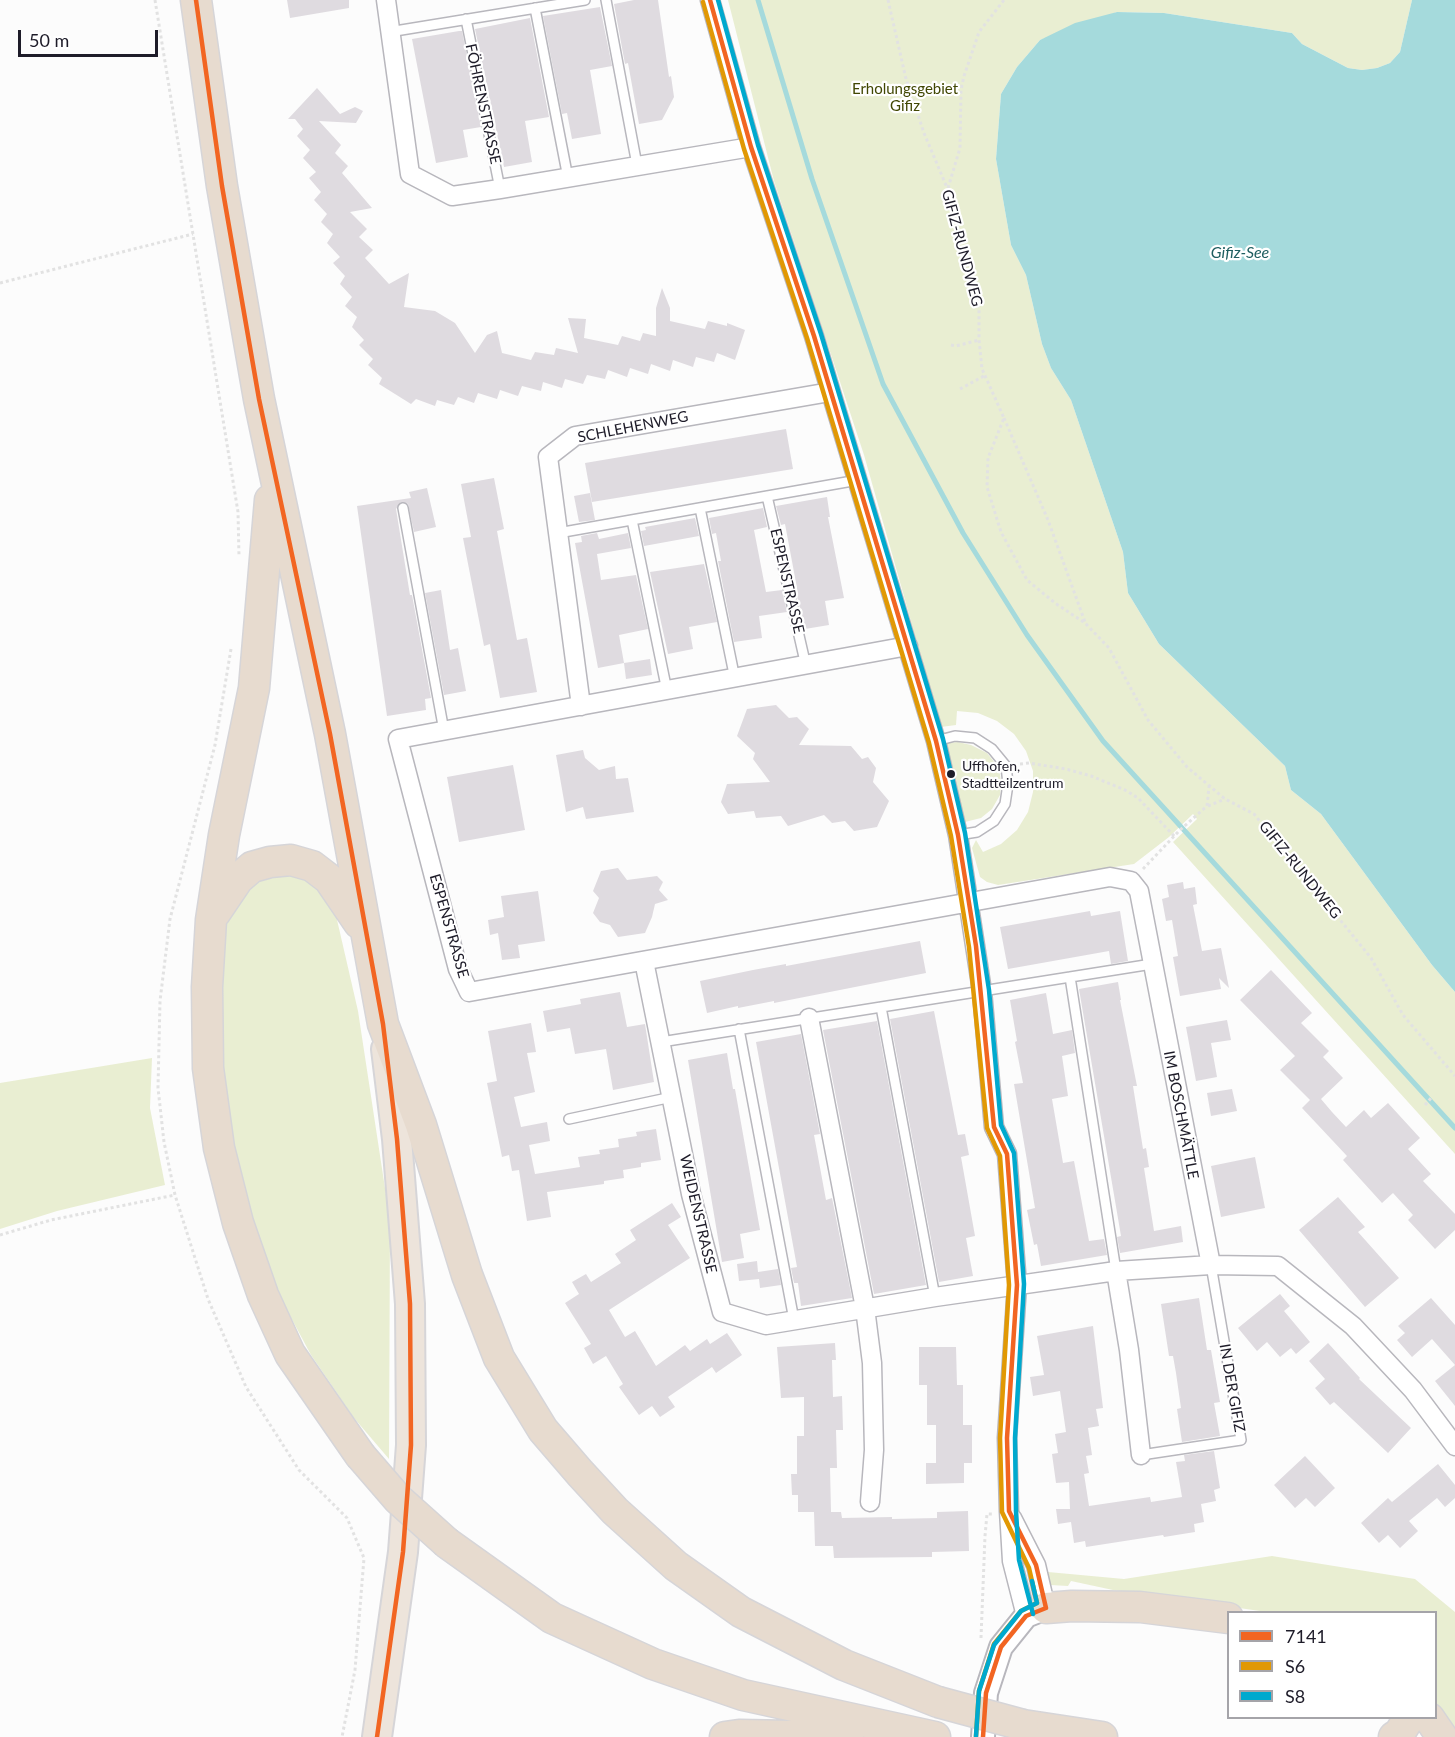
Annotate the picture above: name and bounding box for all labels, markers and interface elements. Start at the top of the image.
scale bar [21,18,160,56]
text: 50 m [29,29,69,51]
street label: FÖHRENSTRASSE [461,42,505,166]
park label: Erholungsgebiet Gifiz [852,80,958,115]
street label: GIFIZ-RUNDWEG [938,188,986,308]
water label: Gifiz-See [1211,243,1269,263]
street label: SCHLEHENWEG [576,407,690,447]
street label: ESPENSTRASSE [766,527,808,635]
place label: Uffhofen, Stadtteilzentrum [962,758,1063,790]
marker: Uffhofen, Stadtteilzentrum [945,768,957,780]
street label: GIFIZ-RUNDWEG [1255,818,1345,922]
street label: ESPENSTRASSE [426,872,472,980]
street label: IM BOSCHMÄTTLE [1160,1049,1202,1181]
street label: WEIDENSTRASSE [676,1153,720,1275]
street label: IN DER GIFIZ [1215,1342,1249,1434]
legend [1227,1611,1437,1719]
text: 7141 [1285,1625,1327,1647]
text: S6 [1285,1655,1305,1677]
text: S8 [1285,1685,1305,1707]

